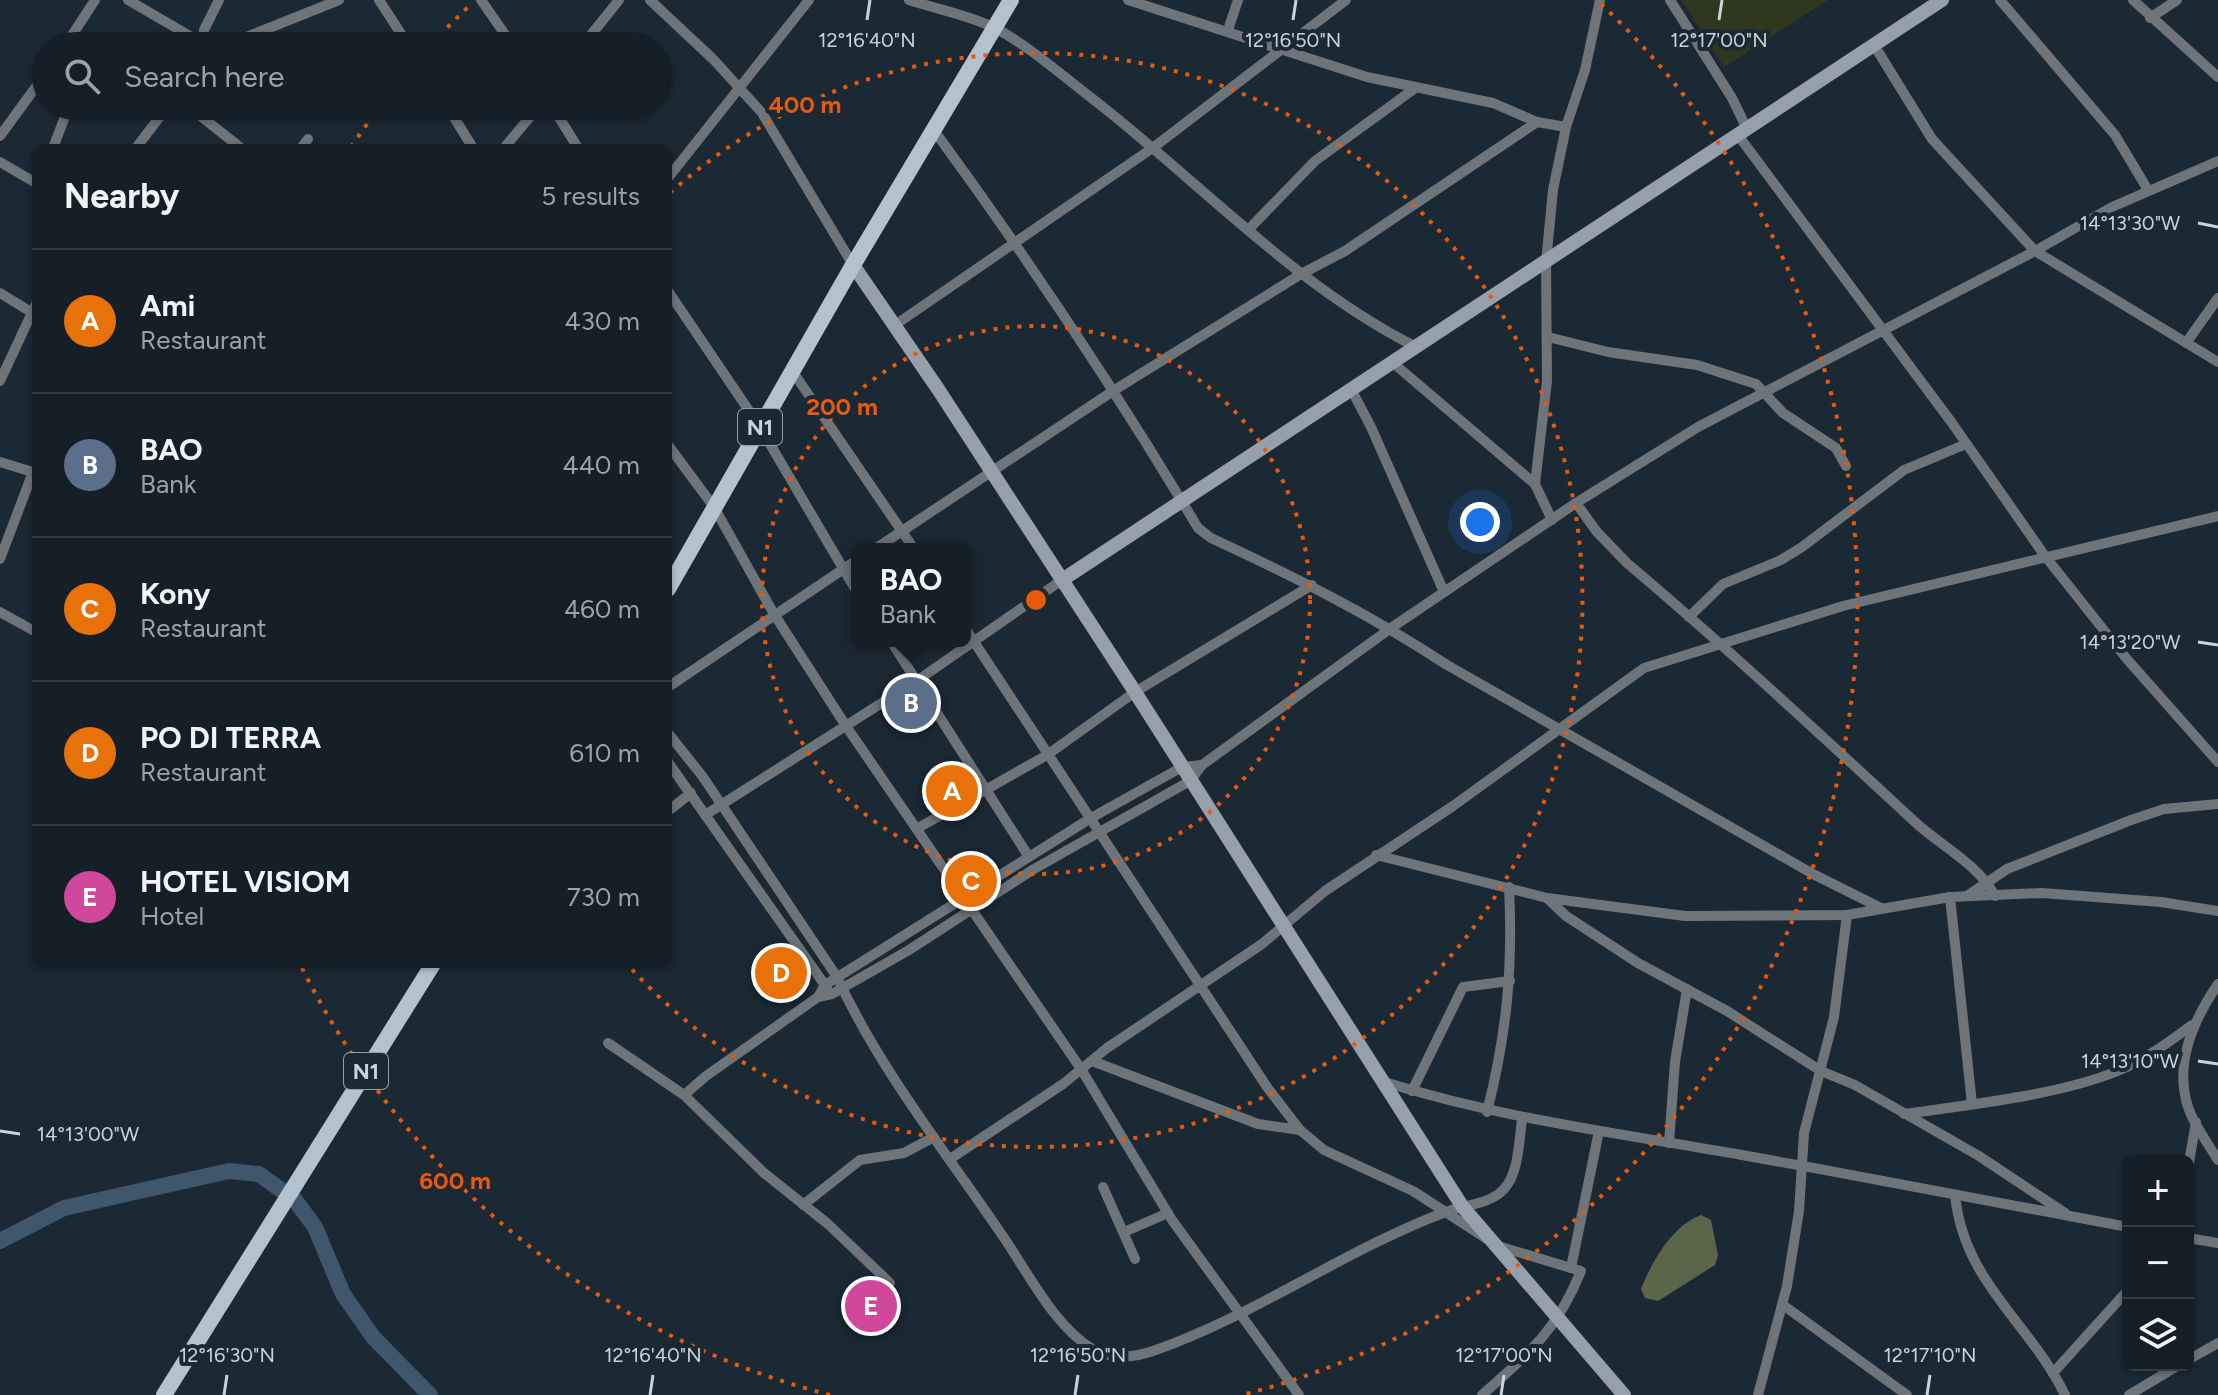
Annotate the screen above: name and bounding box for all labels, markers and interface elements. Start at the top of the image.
text: 12°16'40"N [818,28,916,52]
text: 12°16'50"N [1245,28,1341,52]
text: 12°17'00"N [1670,28,1768,52]
search box [32,32,672,120]
icon: search [60,54,104,98]
text: Search here [124,58,284,95]
text: 400 m [769,90,841,119]
text: Nearby [64,176,179,217]
text: 5 results [541,180,640,212]
text: 14°13'30"W [2080,211,2180,235]
text: Ami [140,287,195,324]
text: A [81,305,99,337]
text: 430 m [564,305,640,337]
text: Restaurant [140,324,267,356]
text: 200 m [806,392,878,421]
road number: N1 [738,409,782,445]
text: BAO [140,431,203,468]
text: B [82,449,98,481]
text: 440 m [562,449,640,481]
text: Bank [140,468,196,500]
your location [1460,502,1500,542]
popup [851,543,971,647]
text: BAO [880,561,942,598]
text: Kony [140,575,210,612]
centre of rings [1022,586,1050,614]
text: C [81,593,99,625]
text: 460 m [564,593,640,625]
text: Bank [880,598,936,630]
text: Restaurant [140,612,267,644]
text: 14°13'20"W [2080,630,2180,654]
pin: B [885,673,937,733]
text: PO DI TERRA [140,719,321,756]
text: D [81,737,99,769]
text: 610 m [569,737,640,769]
text: Restaurant [140,756,267,788]
pin: A [926,761,978,821]
pin: C [945,851,997,911]
text: HOTEL VISIOM [140,863,350,900]
text: E [82,881,98,913]
text: 730 m [567,881,640,913]
text: Hotel [140,900,204,932]
pin: D [755,943,807,1003]
text: 14°13'10"W [2081,1049,2179,1073]
road number: N1 [344,1053,388,1089]
text: 14°13'00"W [37,1122,139,1146]
map controls [2122,1155,2194,1371]
button: + [2122,1155,2194,1227]
text: 600 m [419,1166,491,1195]
button: − [2122,1227,2194,1299]
pin: E [845,1276,897,1336]
button: layers [2122,1299,2194,1371]
text: 12°16'30"N [179,1343,275,1367]
text: 12°16'40"N [604,1343,702,1367]
text: 12°16'50"N [1030,1343,1126,1367]
text: 12°17'00"N [1455,1343,1553,1367]
text: 12°17'10"N [1884,1343,1976,1367]

